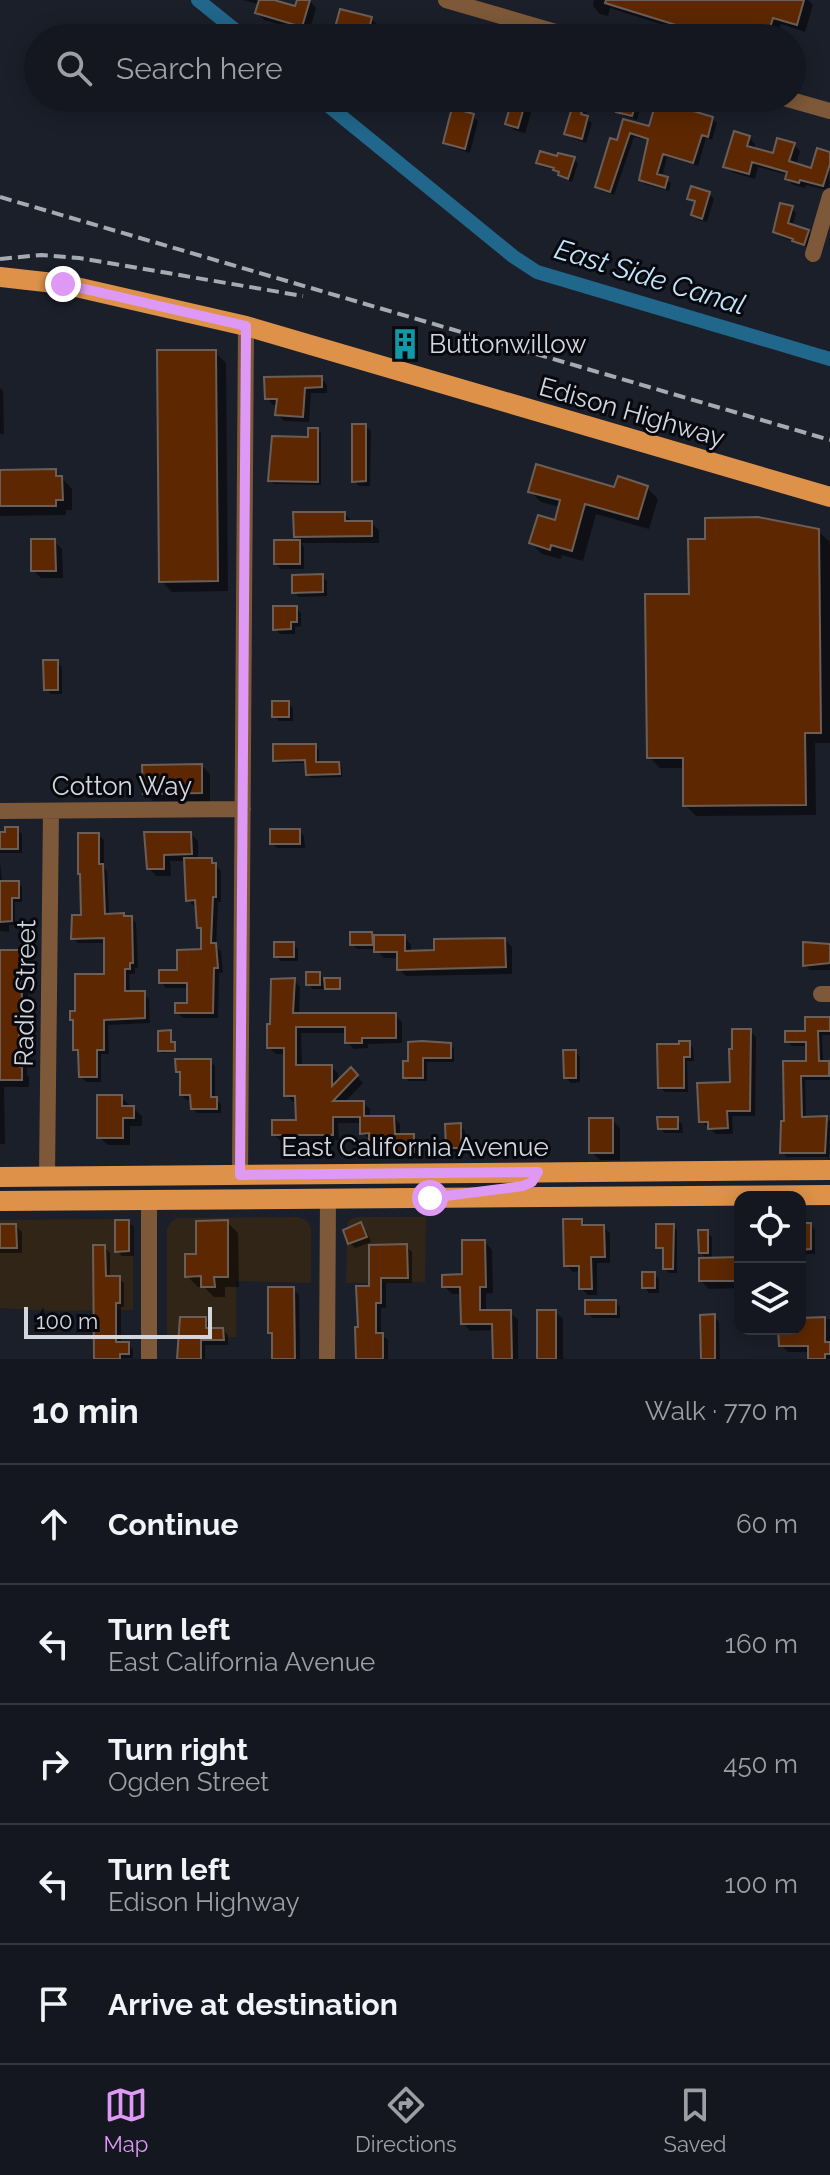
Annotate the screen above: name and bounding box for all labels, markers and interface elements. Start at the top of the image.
search box [24,24,806,112]
icon: search [52,46,96,90]
text: Search here [116,51,283,86]
water label: East Side Canal [551,232,749,322]
route end [45,266,81,302]
building icon: Buttonwillow [388,327,422,361]
place label: Buttonwillow [429,329,586,359]
street label: Edison Highway [536,371,728,453]
street label: Cotton Way [52,771,192,801]
street label: Radio Street [9,919,41,1067]
street label: East California Avenue [281,1132,549,1162]
route start [412,1180,448,1216]
map controls [734,1191,806,1335]
button: locate [734,1191,806,1263]
button: layers [734,1263,806,1335]
scale bar [24,1303,212,1339]
text: 100 m [36,1308,98,1334]
text: 10 min [32,1391,139,1431]
text: Walk · 770 m [645,1396,798,1426]
icon: ahead [32,1502,76,1546]
text: Continue [108,1507,239,1542]
text: 60 m [736,1509,798,1539]
text: Turn left [108,1612,230,1647]
icon: left [32,1622,76,1666]
text: 160 m [725,1629,798,1659]
text: East California Avenue [108,1647,375,1677]
text: Turn right [108,1732,248,1767]
icon: right [32,1742,76,1786]
text: 450 m [723,1749,798,1779]
text: Ogden Street [108,1767,269,1797]
text: Turn left [108,1852,230,1887]
icon: left [32,1862,76,1906]
text: 100 m [725,1869,798,1899]
text: Edison Highway [108,1887,300,1917]
icon: arrive [32,1982,76,2026]
text: Arrive at destination [108,1987,398,2022]
tab: Map [103,2083,148,2157]
tab: Directions [355,2083,457,2157]
tab: Saved [664,2083,727,2157]

